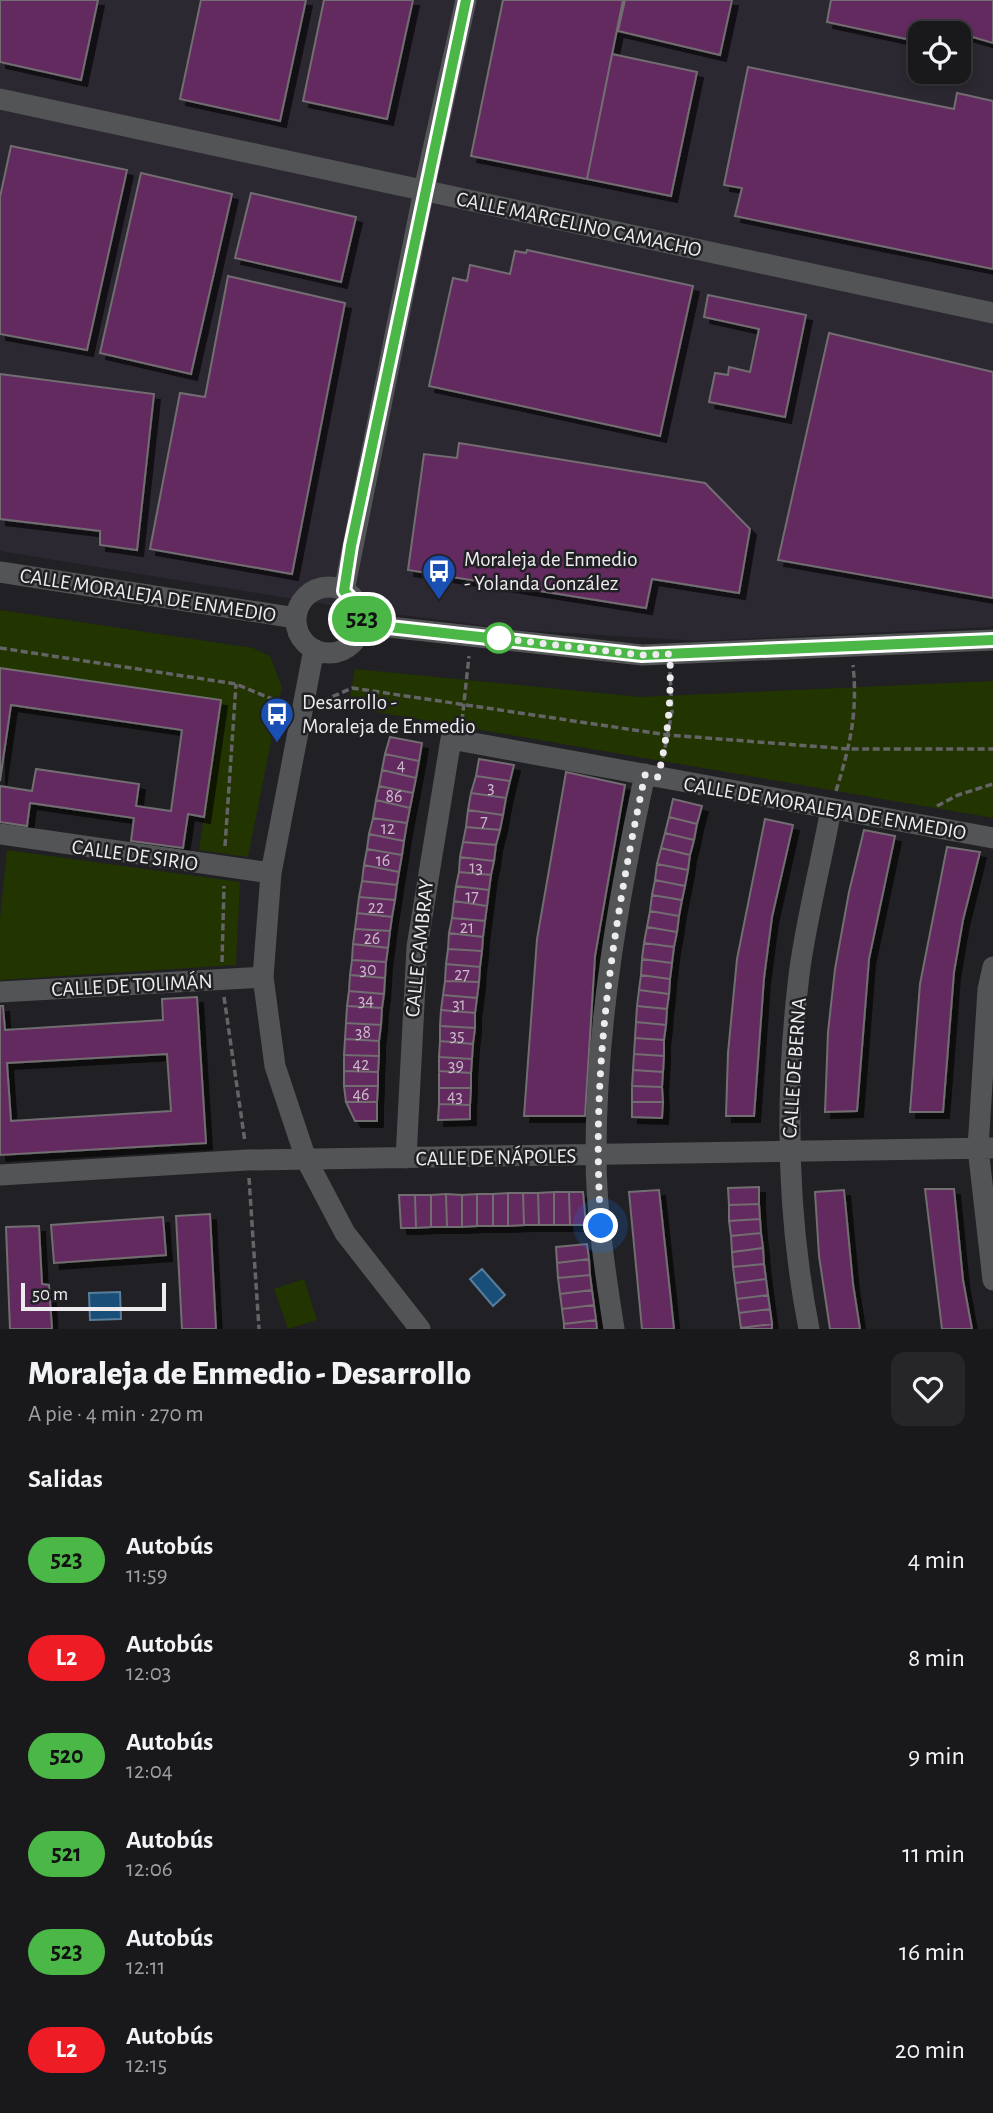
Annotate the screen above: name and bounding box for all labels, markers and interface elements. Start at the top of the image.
map controls [908,21,971,84]
button: locate [908,21,971,84]
street label: CALLE MARCELINO CAMACHO [454,188,703,261]
place label: Moraleja de Enmedio - Yolanda González [464,549,637,594]
bus stop icon: Moraleja de Enmedio - Yolanda González [420,552,458,601]
street label: CALLE MORALEJA DE ENMEDIO [18,565,278,626]
line badge: 523 [322,596,402,642]
text: 523 [346,607,378,631]
unlabelled marker [484,623,514,653]
place label: Desarrollo - Moraleja de Enmedio [302,692,475,737]
bus stop icon: Desarrollo - Moraleja de Enmedio [258,695,296,744]
house number: 4 [397,757,406,775]
street label: CALLE DE MORALEJA DE ENMEDIO [682,773,968,844]
house number: 3 [487,779,495,797]
house number: 86 [386,788,403,806]
house number: 7 [480,813,488,831]
house number: 12 [381,820,395,838]
street label: CALLE DE SIRIO [71,836,199,875]
house number: 16 [376,852,390,870]
house number: 13 [469,859,483,877]
street label: CALLE CAMBRAY [402,878,437,1018]
house number: 17 [465,888,479,906]
house number: 22 [368,899,384,917]
house number: 21 [460,919,474,937]
house number: 26 [364,930,380,948]
house number: 30 [360,961,376,979]
house number: 27 [454,966,470,984]
street label: CALLE DE TOLIMÁN [51,969,213,1000]
house number: 34 [358,992,374,1010]
house number: 31 [452,996,466,1014]
street label: CALLE DE BERNA [779,997,810,1139]
house number: 38 [355,1024,371,1042]
house number: 35 [450,1027,464,1045]
house number: 42 [353,1056,369,1074]
house number: 39 [448,1057,464,1075]
house number: 46 [352,1086,370,1104]
house number: 43 [447,1088,463,1106]
street label: CALLE DE NÁPOLES [415,1144,577,1169]
your location [583,1208,618,1243]
scale bar [21,1280,166,1312]
text: 50 m [32,1285,68,1304]
button: heart [891,1352,965,1426]
text: Moraleja de Enmedio - Desarrollo [28,1358,471,1391]
text: A pie · 4 min · 270 m [28,1403,204,1426]
text: Salidas [28,1466,103,1492]
text: Autobús [126,1533,213,1559]
text: 4 min [908,1547,965,1573]
text: 523 [50,1548,83,1572]
text: 11:59 [126,1564,168,1587]
text: Autobús [126,1631,213,1657]
text: 8 min [908,1645,965,1671]
text: L2 [56,1646,77,1670]
text: 12:03 [126,1662,171,1685]
text: Autobús [126,1729,213,1755]
text: 9 min [908,1743,965,1769]
text: 520 [49,1744,84,1768]
text: 12:04 [126,1760,173,1783]
text: Autobús [126,1827,213,1853]
text: 11 min [902,1841,965,1867]
text: 521 [51,1842,82,1866]
text: 12:06 [126,1858,173,1881]
text: Autobús [126,1925,213,1951]
text: 16 min [899,1939,965,1965]
text: 523 [50,1940,83,1964]
text: 12:11 [126,1956,165,1979]
text: Autobús [126,2023,213,2049]
text: 20 min [895,2037,965,2063]
text: L2 [56,2038,77,2062]
text: 12:15 [126,2054,167,2077]

